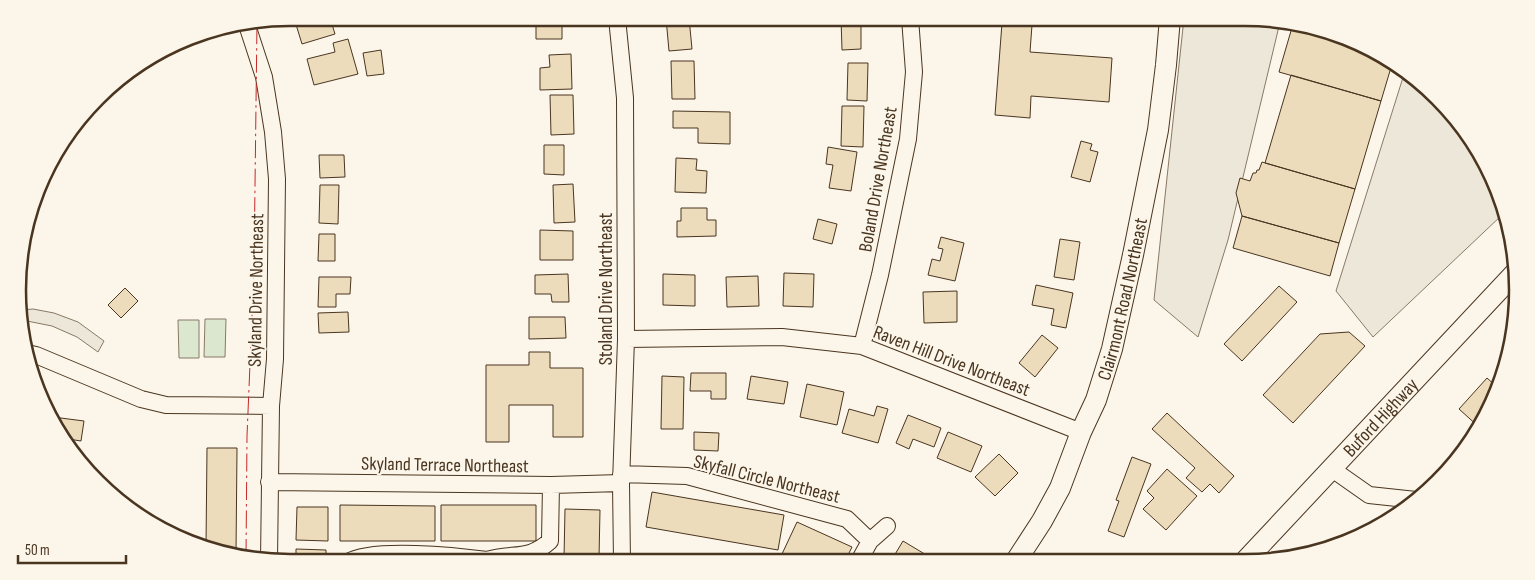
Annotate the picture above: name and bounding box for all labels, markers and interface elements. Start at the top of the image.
street label: Boland Drive Northeast [854,105,903,254]
street label: Skyland Drive Northeast [244,213,269,367]
street label: Stoland Drive Northeast [595,213,618,365]
street label: Clairmont Road Northeast [1093,216,1153,383]
street label: Raven Hill Drive Northeast [870,321,1033,402]
street label: Buford Highway [1339,373,1424,462]
street label: Skyfall Circle Northeast [691,450,842,509]
street label: Skyland Terrace Northeast [361,453,529,478]
scale bar [18,532,125,564]
text: 50 m [25,541,50,560]

